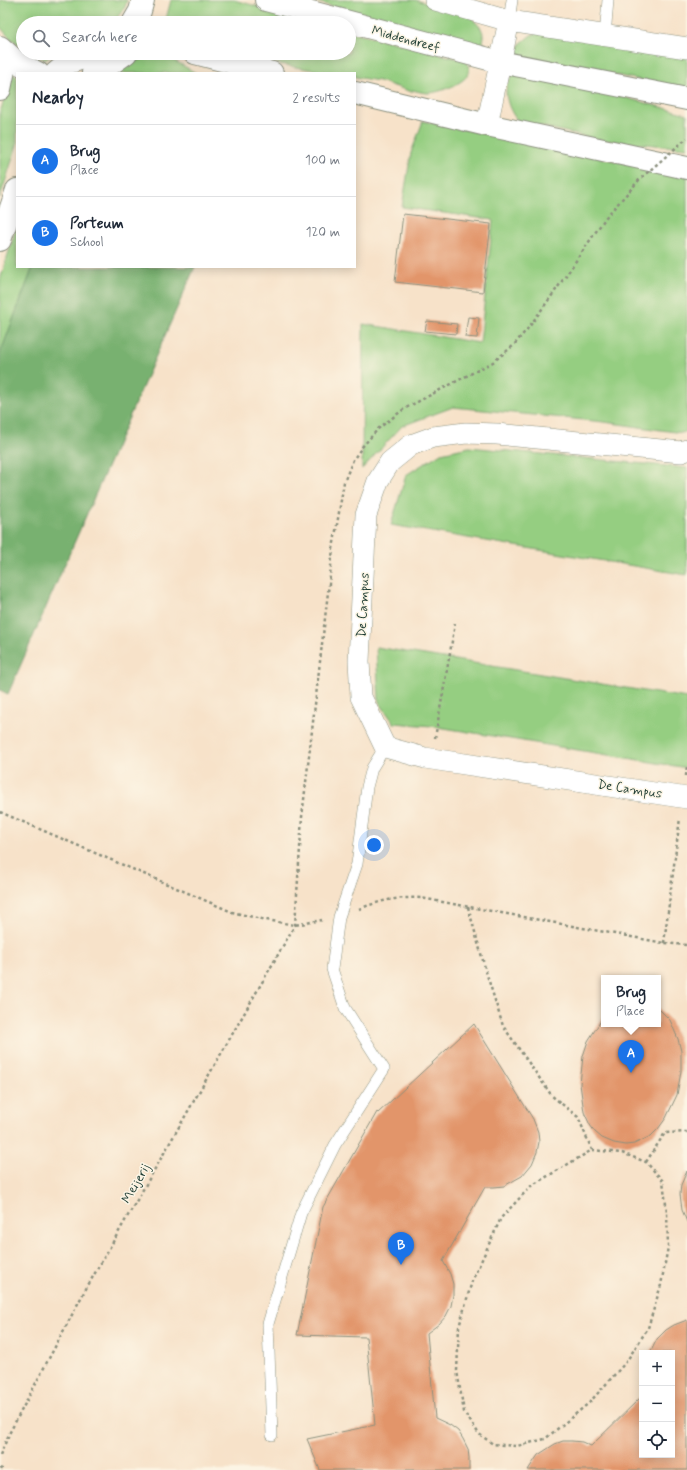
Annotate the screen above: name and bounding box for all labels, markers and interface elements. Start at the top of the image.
search box [16,16,356,60]
street label: Middendreef [370,22,442,57]
icon: search [30,27,52,49]
text: Search here [62,28,138,48]
text: Nearby [32,87,84,109]
text: 2 results [293,90,340,107]
text: Brug [70,142,100,162]
text: A [41,152,49,169]
text: 100 m [305,152,340,169]
text: Place [70,162,99,179]
text: Porteum [70,214,124,234]
text: B [41,224,49,241]
text: 120 m [306,224,340,241]
text: School [70,234,104,251]
street label: De Campus [353,572,374,638]
street label: De Campus [596,776,663,803]
your location [364,835,384,855]
popup [601,975,661,1027]
text: Brug [616,983,646,1003]
text: Place [616,1003,645,1020]
pin: A [618,1040,644,1073]
street label: Meijerij [118,1161,154,1207]
pin: B [388,1232,414,1265]
map controls [639,1350,675,1458]
button: + [639,1350,675,1386]
button: − [639,1386,675,1422]
button: locate [639,1422,675,1458]

